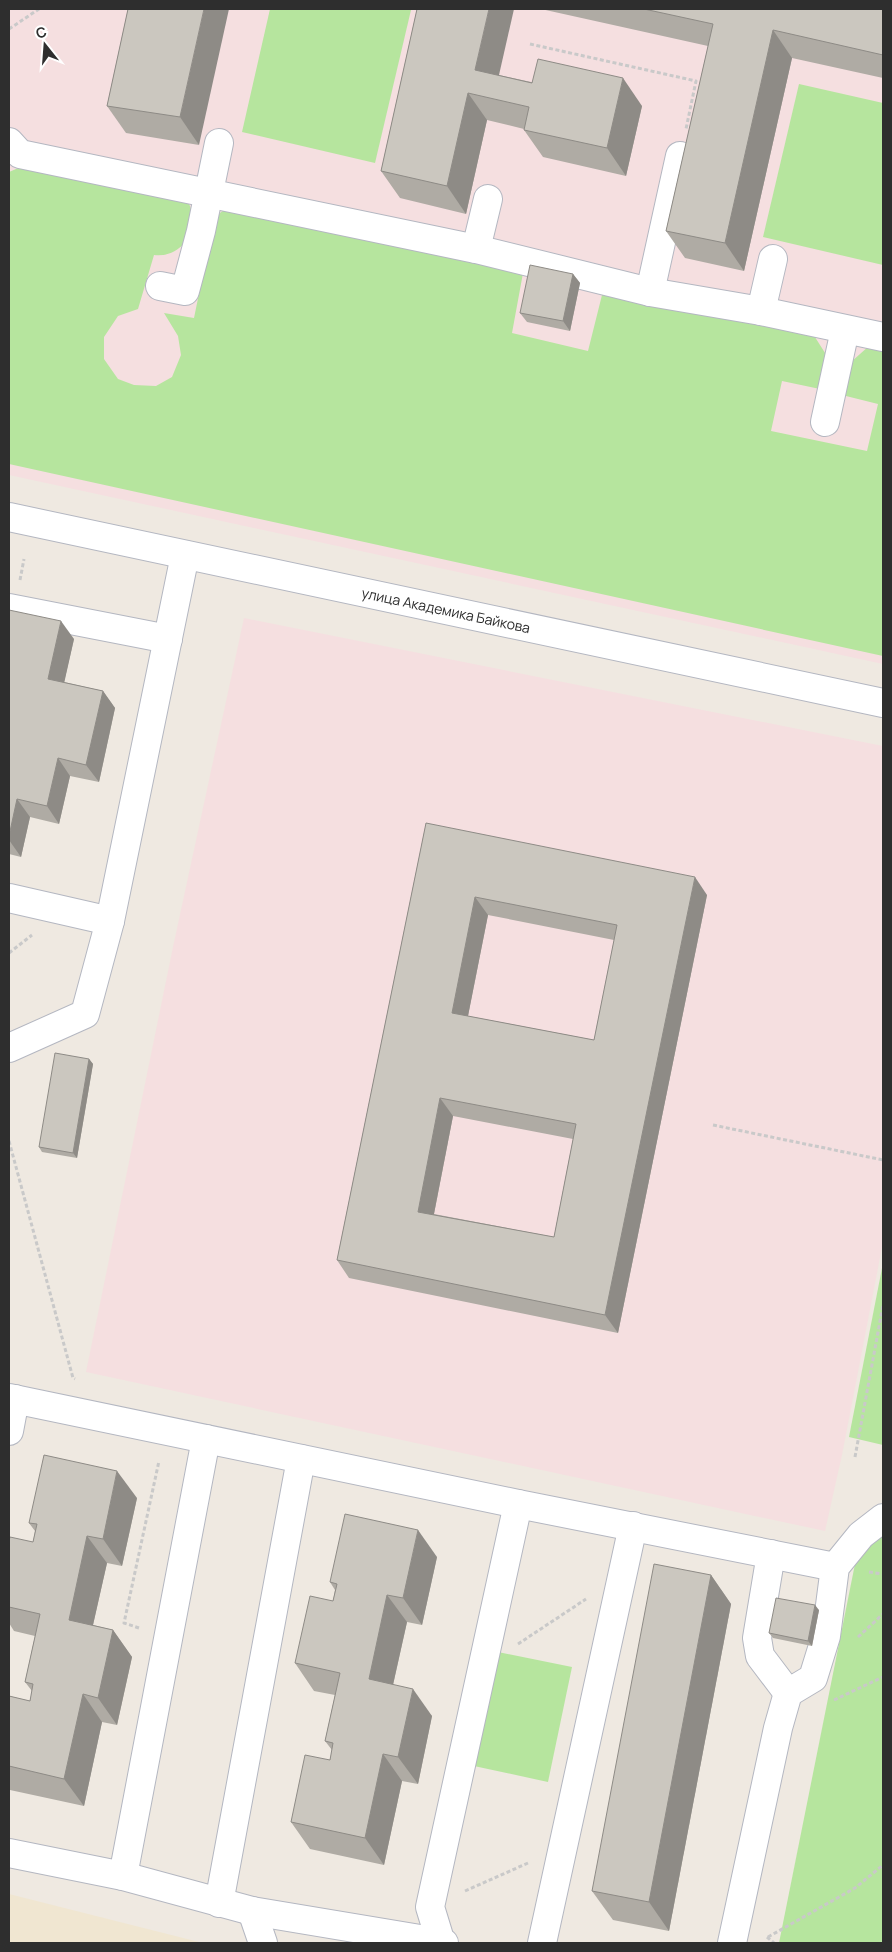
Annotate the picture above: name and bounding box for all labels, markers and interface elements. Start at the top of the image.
north arrow [20,20,70,70]
text: С [33,21,49,43]
street label: улица Академика Байкова [360,583,532,637]

